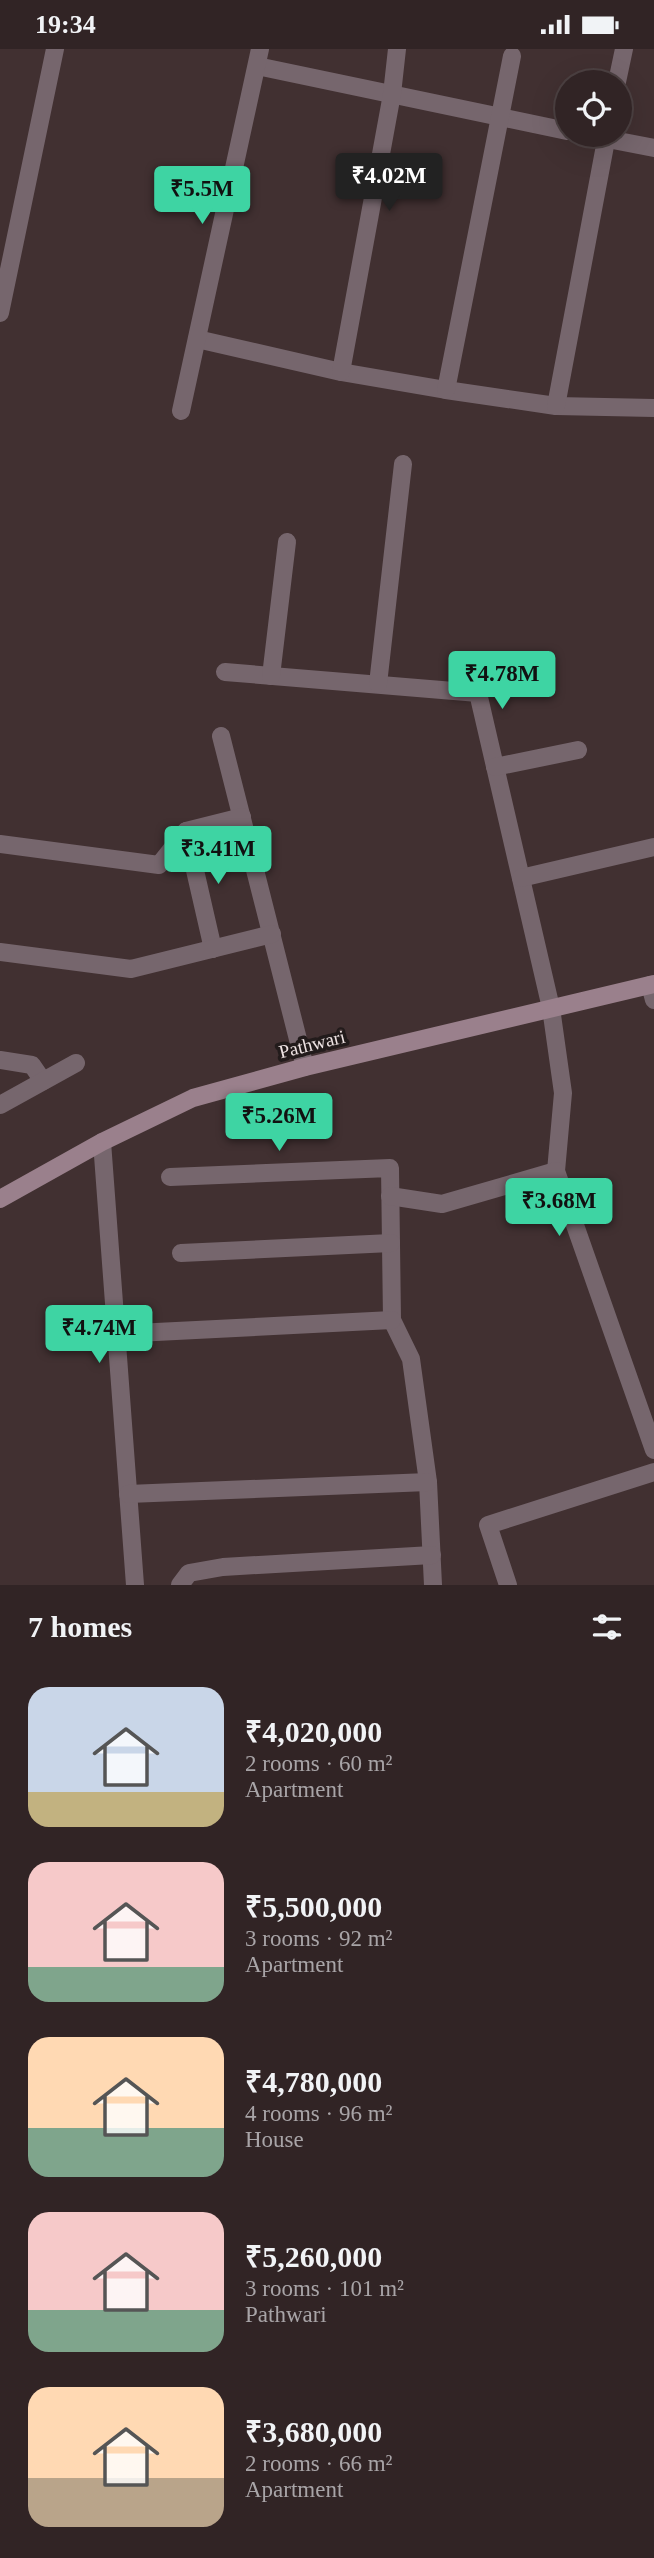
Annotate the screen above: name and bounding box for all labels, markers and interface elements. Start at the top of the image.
text: 19:34 [35,10,96,39]
map controls [555,70,632,147]
button: locate [555,70,632,147]
pin: ₹4.02M [332,153,446,213]
text: ₹4.02M [351,163,427,188]
pin: ₹5.5M [153,167,251,226]
text: ₹5.5M [170,176,234,201]
pin: ₹4.78M [445,651,559,711]
text: ₹4.78M [464,661,540,686]
pin: ₹3.41M [161,827,275,886]
text: ₹3.41M [180,836,256,861]
street label: Pathwari [277,1026,347,1062]
pin: ₹5.26M [222,1093,336,1153]
text: ₹5.26M [241,1103,317,1128]
pin: ₹3.68M [502,1179,616,1238]
text: ₹3.68M [521,1188,597,1213]
pin: ₹4.74M [42,1305,156,1365]
text: ₹4.74M [61,1315,137,1340]
icon: filters [588,1608,626,1646]
text: 7 homes [28,1610,132,1643]
icon: home [84,1715,168,1799]
text: ₹4,020,000 [245,1715,382,1748]
text: 2 rooms · 60 m² [245,1751,392,1776]
text: Apartment [245,1777,343,1802]
icon: home [84,1890,168,1974]
text: ₹5,500,000 [245,1890,382,1923]
text: 3 rooms · 92 m² [245,1926,392,1951]
text: Apartment [245,1952,343,1977]
icon: home [84,2065,168,2149]
text: ₹4,780,000 [245,2065,382,2098]
text: 4 rooms · 96 m² [245,2101,392,2126]
text: House [245,2127,304,2152]
icon: home [84,2240,168,2324]
text: ₹5,260,000 [245,2240,382,2273]
text: 3 rooms · 101 m² [245,2276,404,2301]
text: Pathwari [245,2302,327,2327]
icon: home [84,2415,168,2499]
text: ₹3,680,000 [245,2415,382,2448]
text: 2 rooms · 66 m² [245,2451,392,2476]
text: Apartment [245,2477,343,2502]

